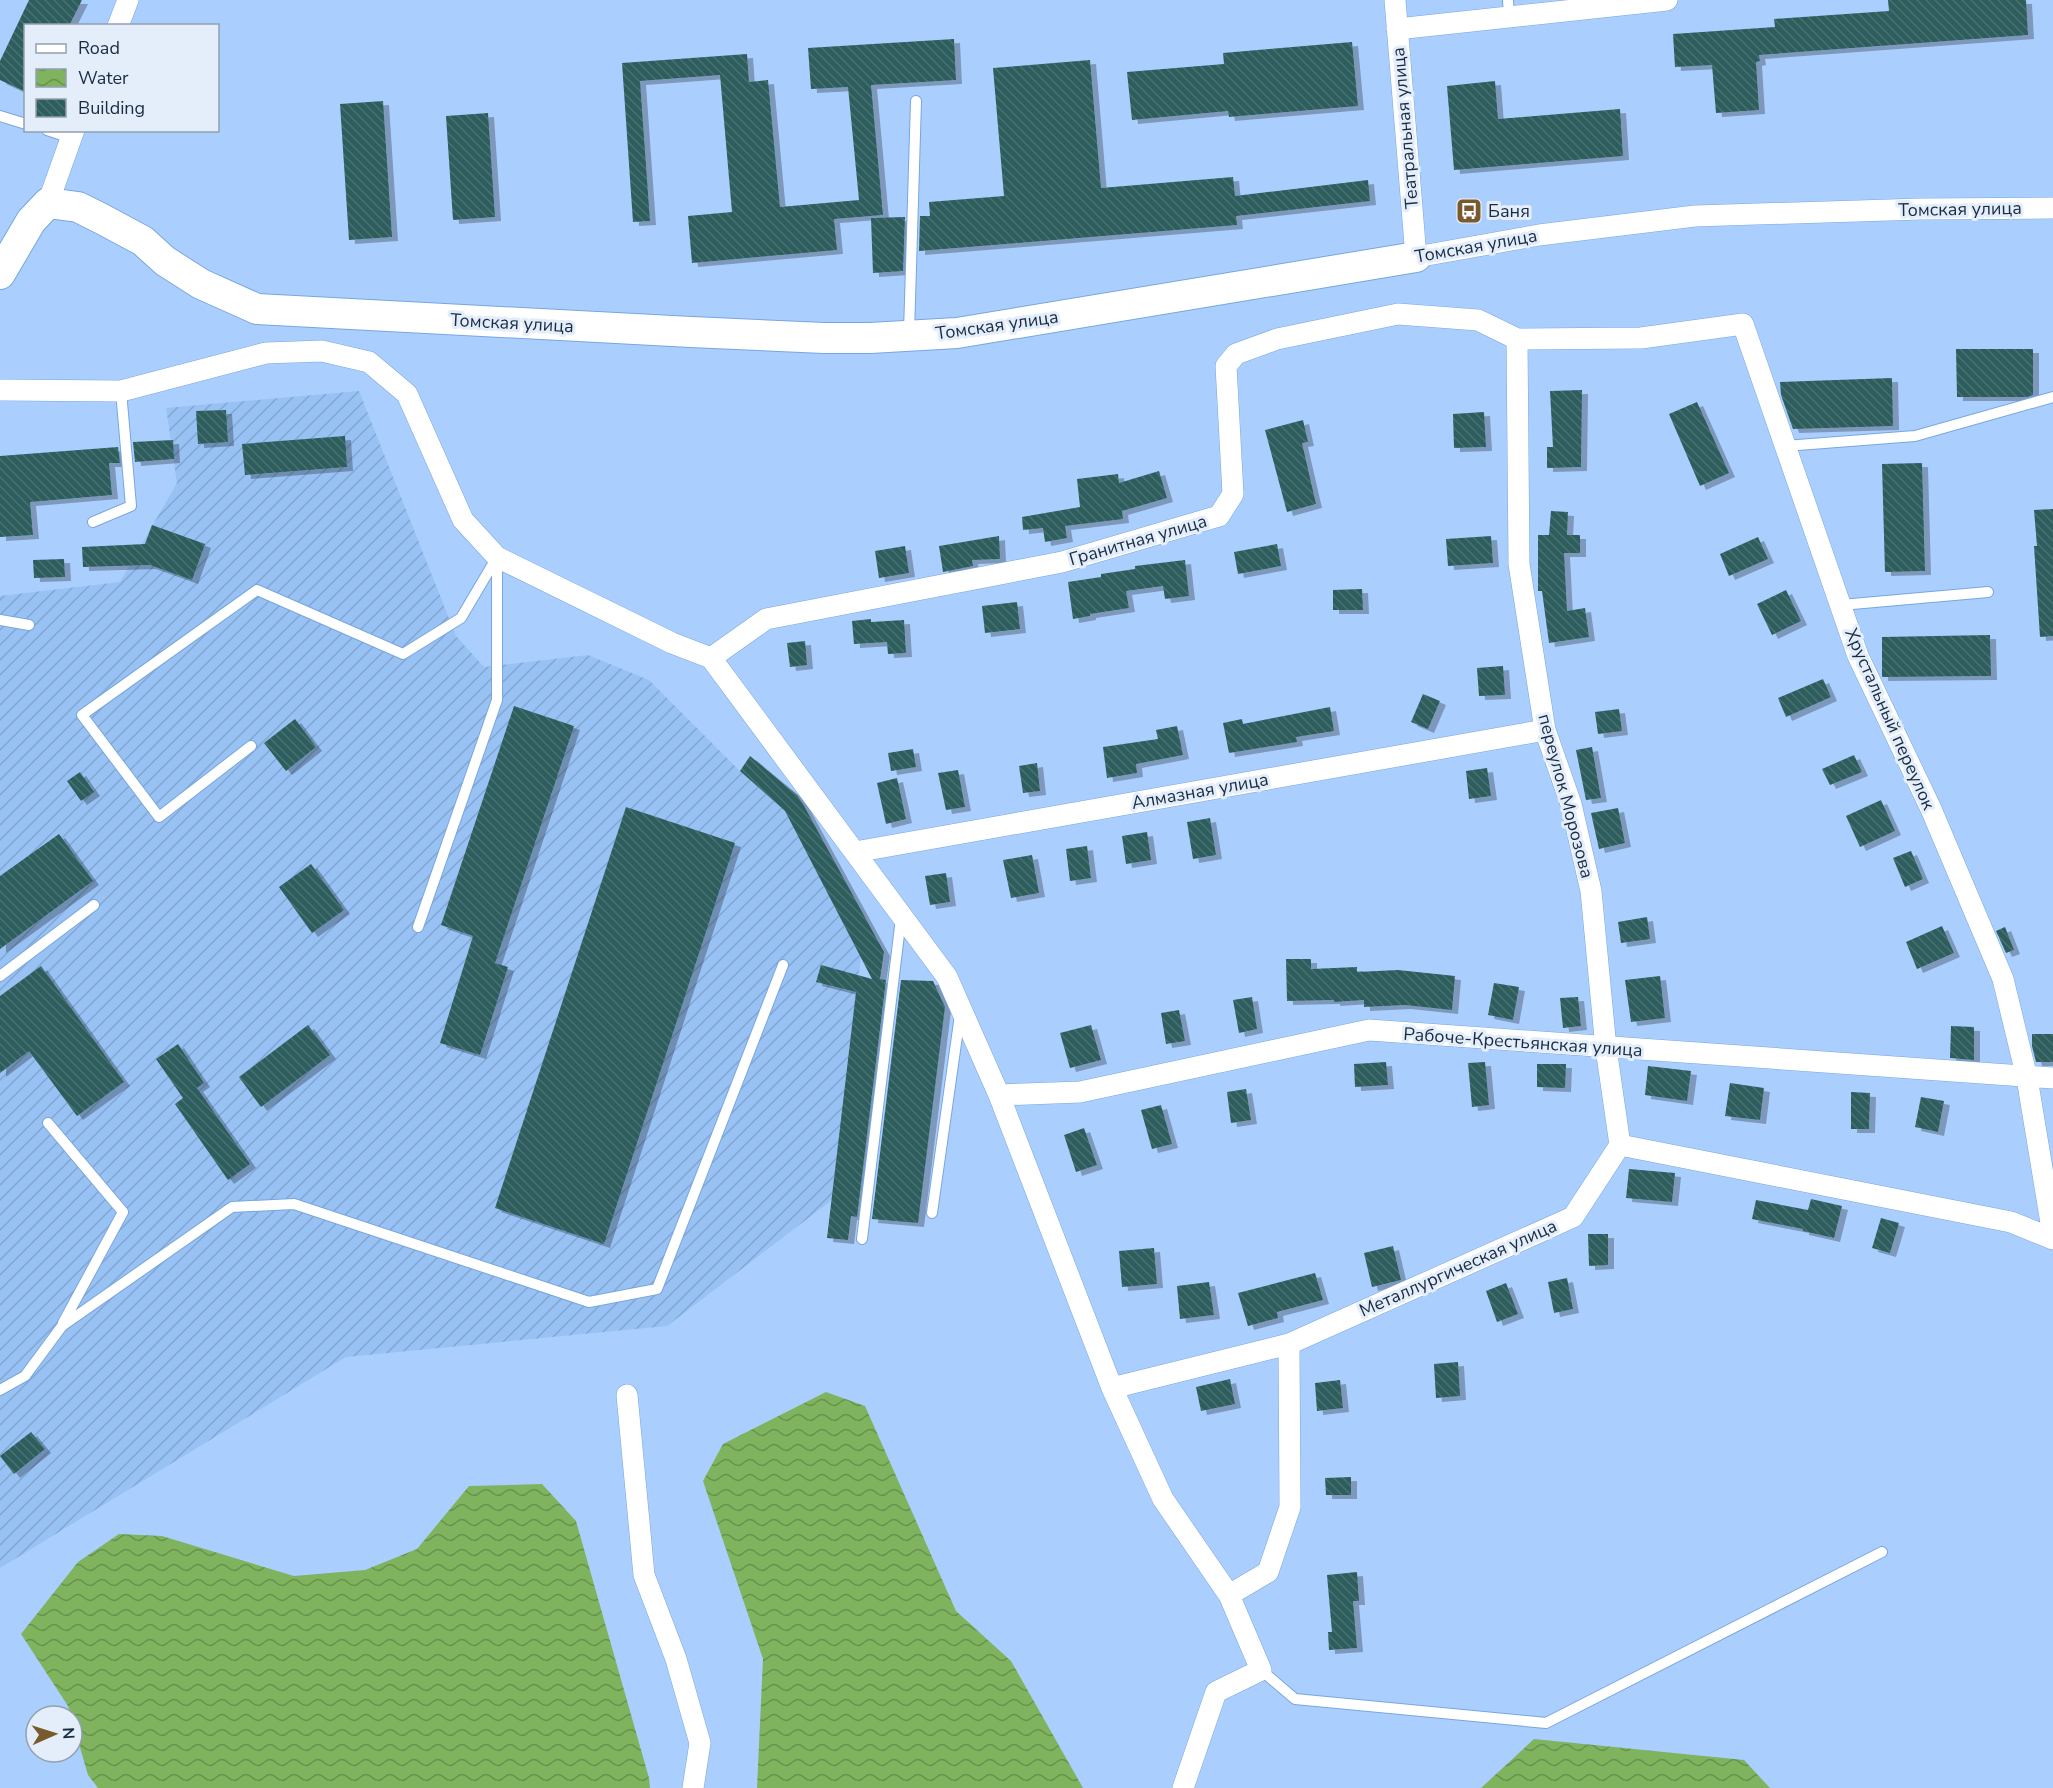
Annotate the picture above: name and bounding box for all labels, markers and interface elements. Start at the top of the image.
legend [24,24,219,132]
text: Road [78,36,120,60]
street label: Театральная улица [1386,46,1424,210]
text: Water [78,66,129,90]
text: Building [78,96,145,120]
bus stop icon: Баня [1454,196,1484,226]
street label: Томская улица [1898,196,2022,222]
place label: Баня [1488,199,1530,223]
street label: Томская улица [1413,223,1539,269]
street label: Томская улица [934,305,1060,345]
street label: Томская улица [450,308,574,338]
street label: Гранитная улица [1066,509,1210,571]
street label: Хрустальный переулок [1839,625,1941,814]
street label: переулок Морозова [1533,711,1599,881]
street label: Алмазная улица [1130,767,1270,815]
street label: Рабоче-Крестьянская улица [1403,1022,1643,1062]
street label: Металлургическая улица [1355,1214,1561,1322]
north arrow [24,1704,84,1764]
text: N [57,1727,79,1740]

